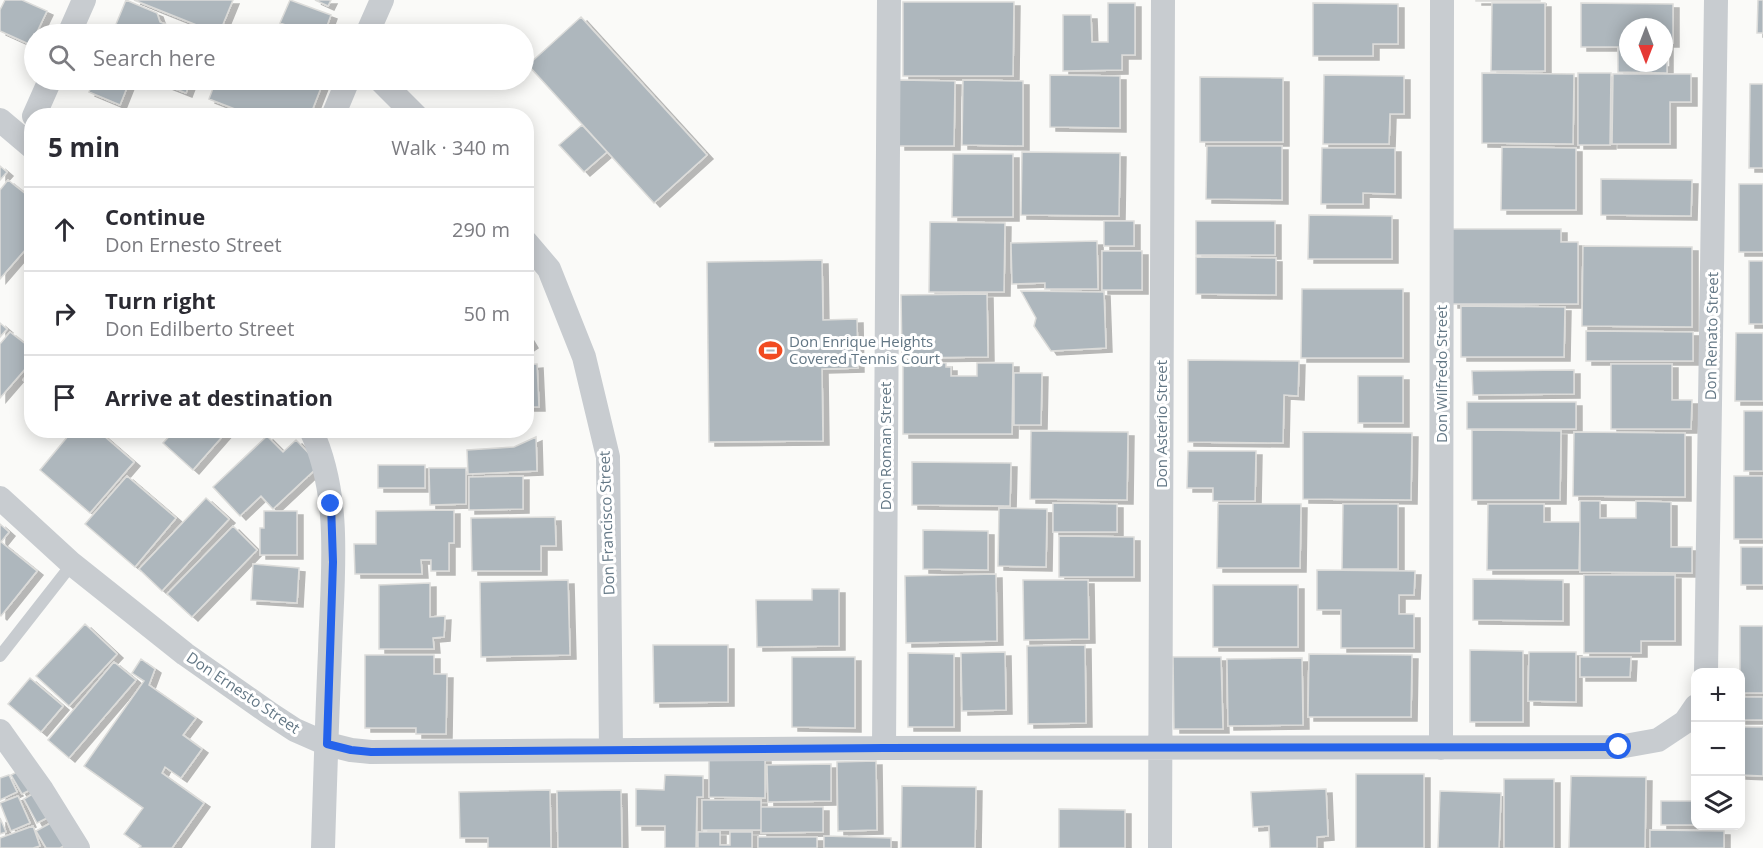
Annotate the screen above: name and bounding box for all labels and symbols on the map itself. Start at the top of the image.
north arrow [1619,18,1673,72]
street label: Don Renato Street [1700,272,1722,400]
street label: Don Wilfredo Street [1431,305,1451,443]
place label: Don Enrique Heights Covered Tennis Court [789,331,940,368]
sports icon: Don Enrique Heights Covered Tennis Court [758,338,784,364]
street label: Don Asterio Street [1151,360,1171,488]
street label: Don Roman Street [875,382,895,510]
street label: Don Francisco Street [593,450,619,596]
route end [317,490,343,516]
street label: Don Ernesto Street [183,647,304,737]
route start [1605,733,1631,759]

